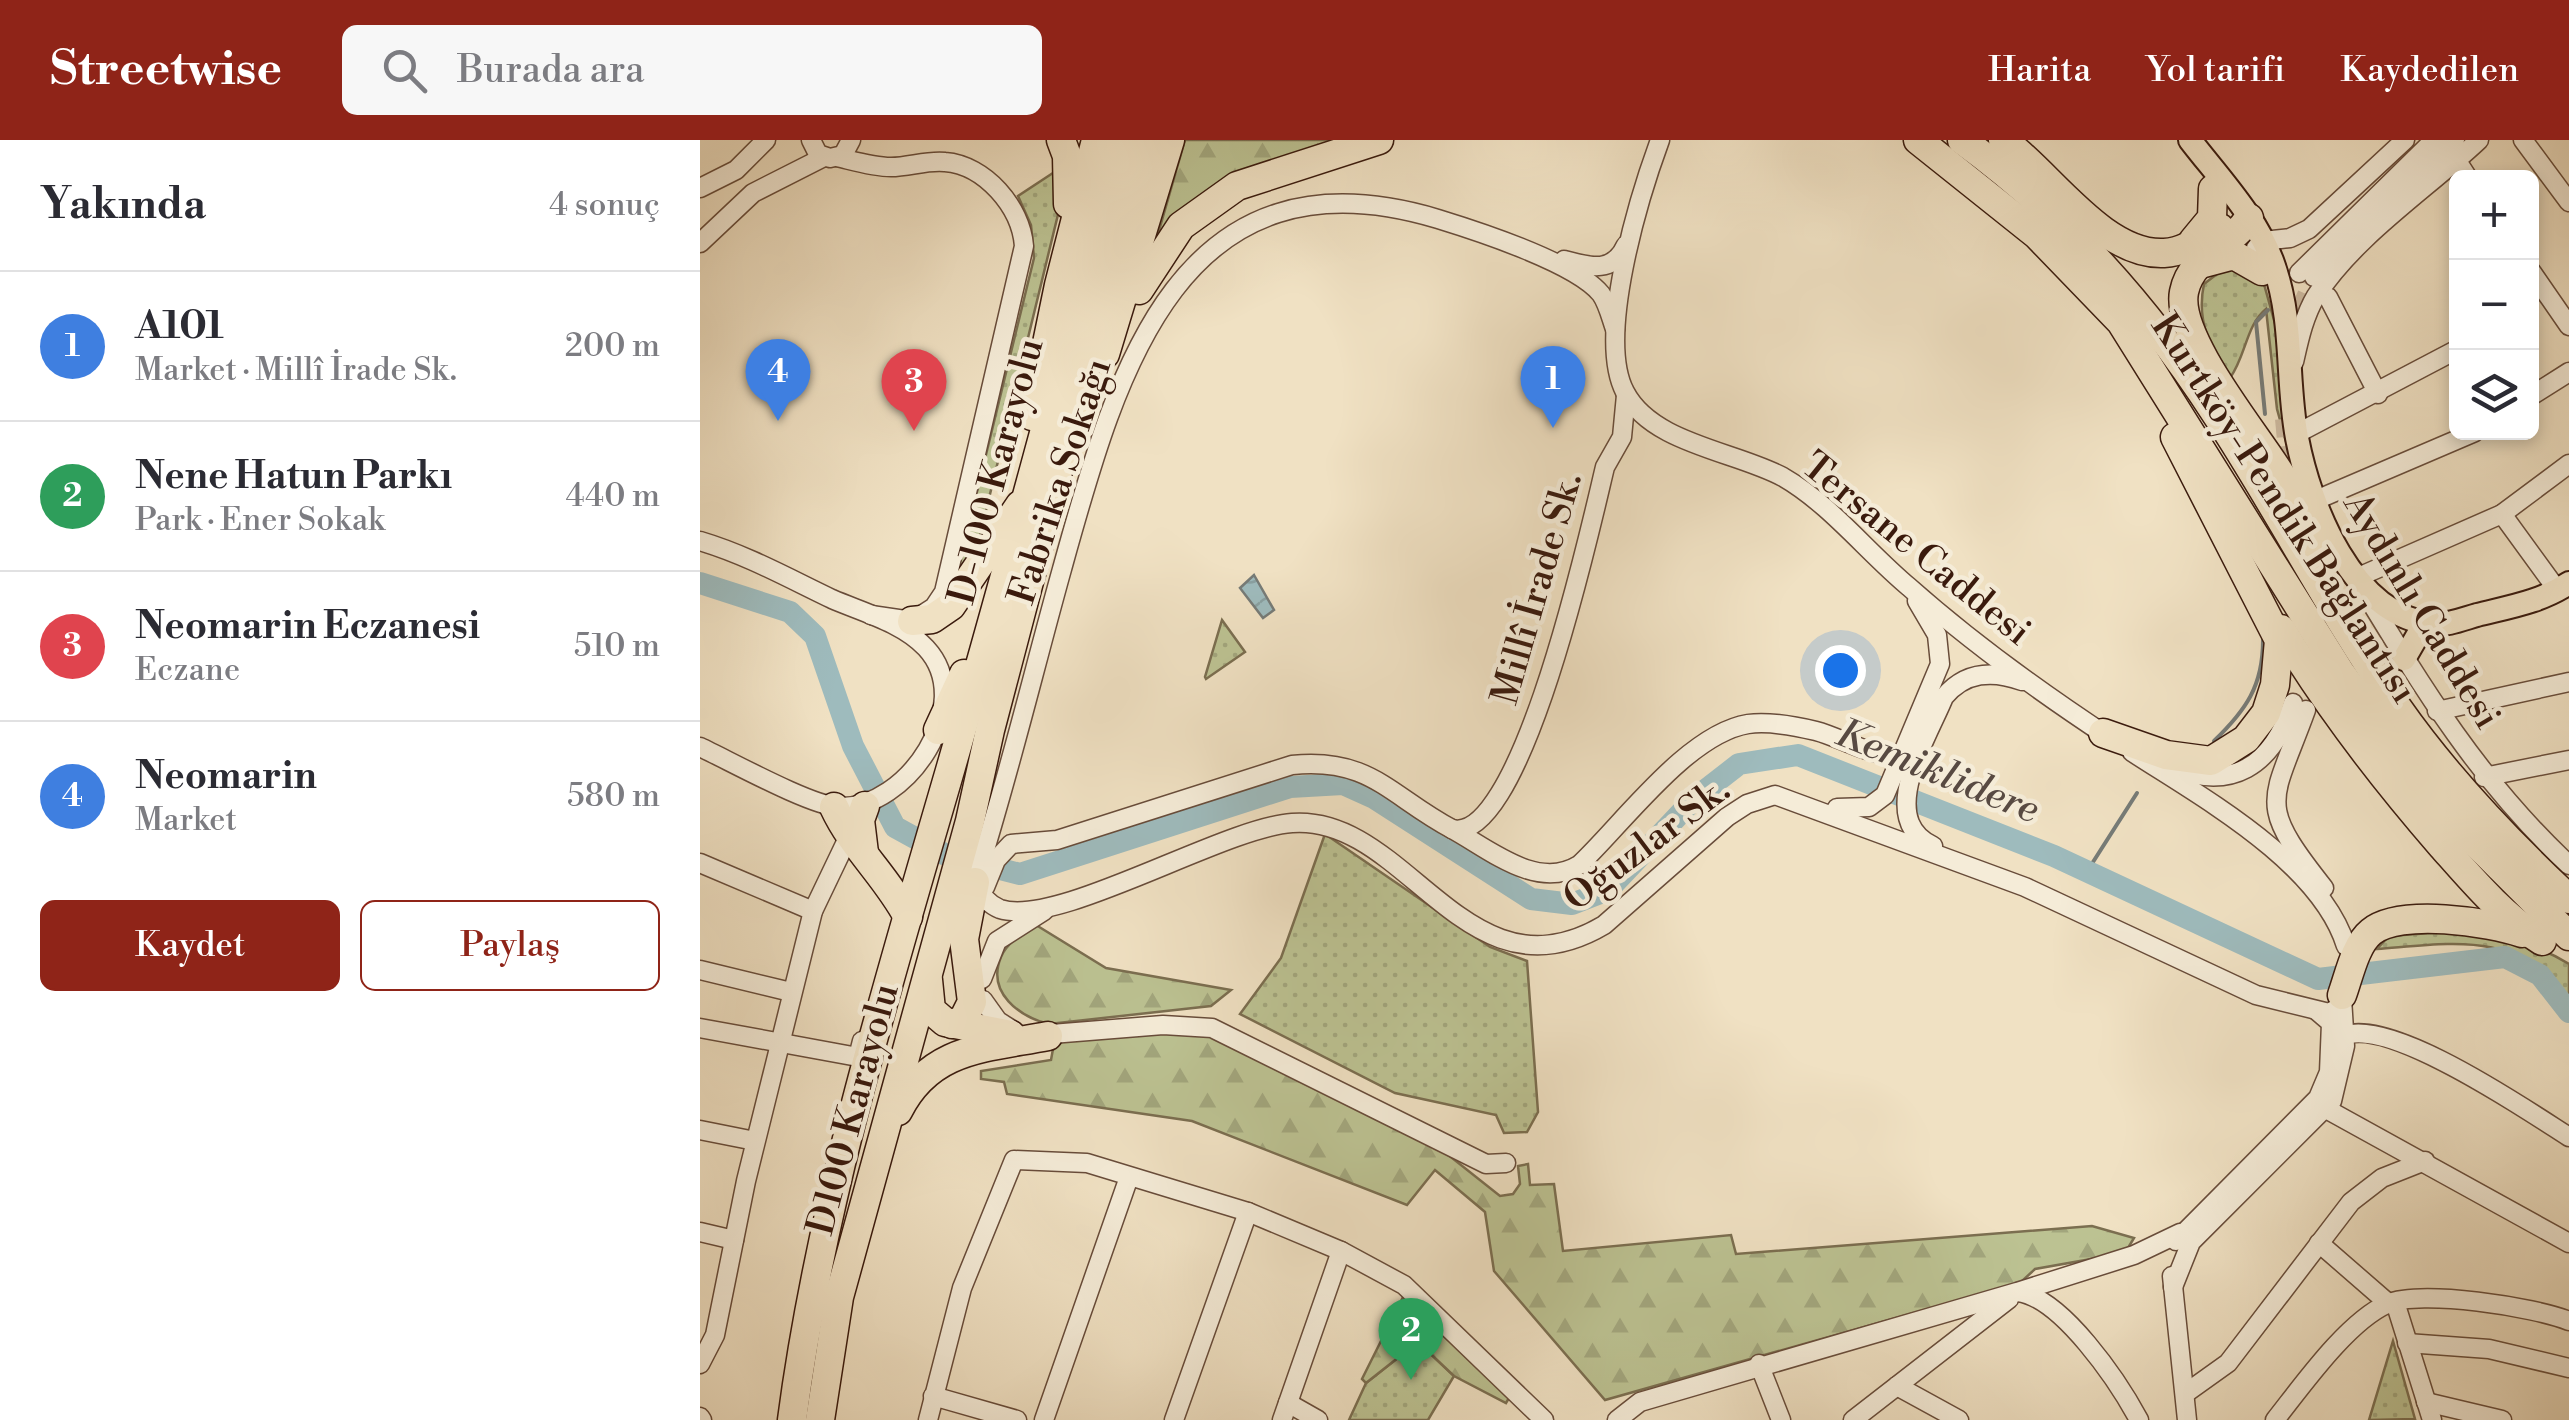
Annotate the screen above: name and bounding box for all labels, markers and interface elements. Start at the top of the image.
search box [342,25,1042,115]
text: Streetwise [50,40,282,100]
icon: search [377,43,432,98]
text: Burada ara [457,47,644,94]
text: Harita [1988,49,2091,92]
text: Yol tarifi [2146,49,2285,92]
text: Kaydedilen [2340,49,2519,92]
map controls [2449,170,2539,440]
button: + [2449,170,2539,260]
text: Yakında [40,179,206,232]
text: 4 sonuç [549,185,660,225]
button: − [2449,260,2539,350]
text: A101 [135,303,224,350]
street label: Kurtköy-Pendik Bağlantısı [2140,305,2427,712]
text: 1 [65,326,80,366]
text: 200 m [565,326,660,366]
street label: D-100 Karayolu [938,333,1055,610]
pin: 4 [746,338,810,421]
pin: 1 [1520,346,1586,428]
pin: 3 [882,348,946,431]
text: Market · Millî İrade Sk. [135,350,457,390]
button: layers [2449,350,2539,440]
street label: Fabrika Sokağı [998,352,1122,611]
street label: Tersane Caddesi [1792,442,2040,656]
text: Nene Hatun Parkı [135,453,452,500]
street label: Millî İrade Sk. [1479,466,1593,710]
text: 2 [62,476,83,516]
text: 440 m [565,476,660,516]
street label: Aydınlı Caddesi [2332,483,2511,737]
text: Park · Ener Sokak [135,500,385,540]
text: Neomarin Eczanesi [135,603,480,650]
text: 3 [63,626,82,666]
text: 510 m [574,626,660,666]
your location [1815,645,1866,696]
text: Eczane [135,650,240,690]
water label: Kemiklidere [1828,708,2046,835]
text: Neomarin [135,753,317,800]
street label: Oğuzlar Sk. [1555,766,1739,922]
text: 4 [62,776,83,816]
text: 580 m [567,776,660,816]
text: Market [135,800,237,840]
button: Kaydet [40,900,340,991]
button: Paylaş [360,900,660,991]
street label: D100 Karayolu [797,978,910,1240]
pin: 2 [1378,1298,1444,1380]

